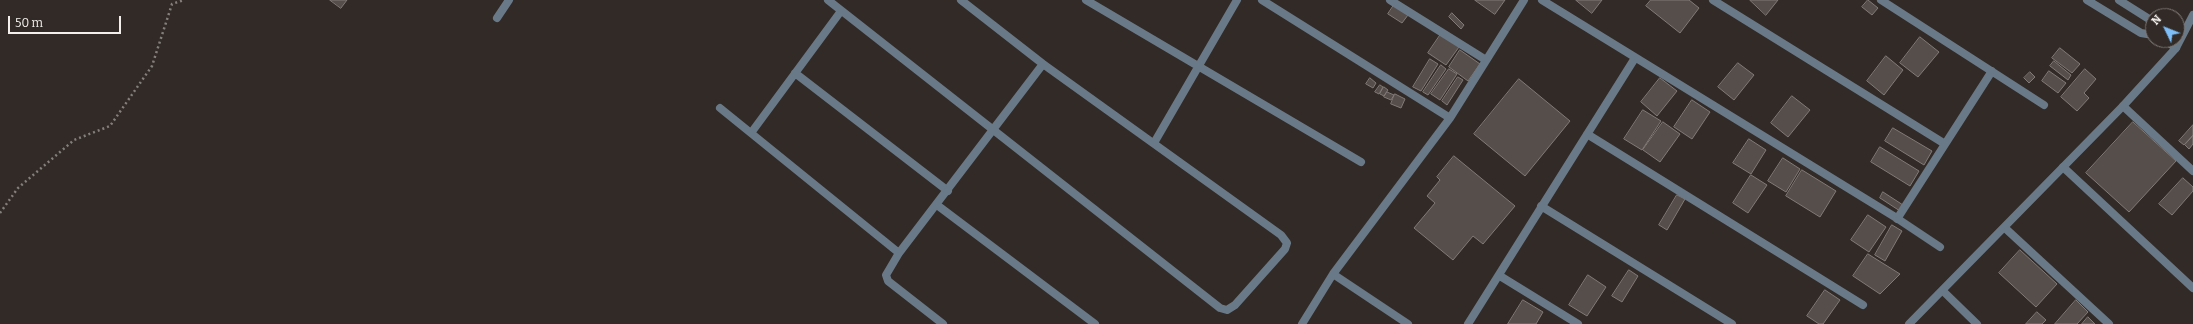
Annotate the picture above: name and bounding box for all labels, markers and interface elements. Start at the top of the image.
scale bar [10,8,123,34]
north arrow [2145,8,2185,48]
text: N [2149,13,2164,28]
text: 50 m [15,16,43,30]

